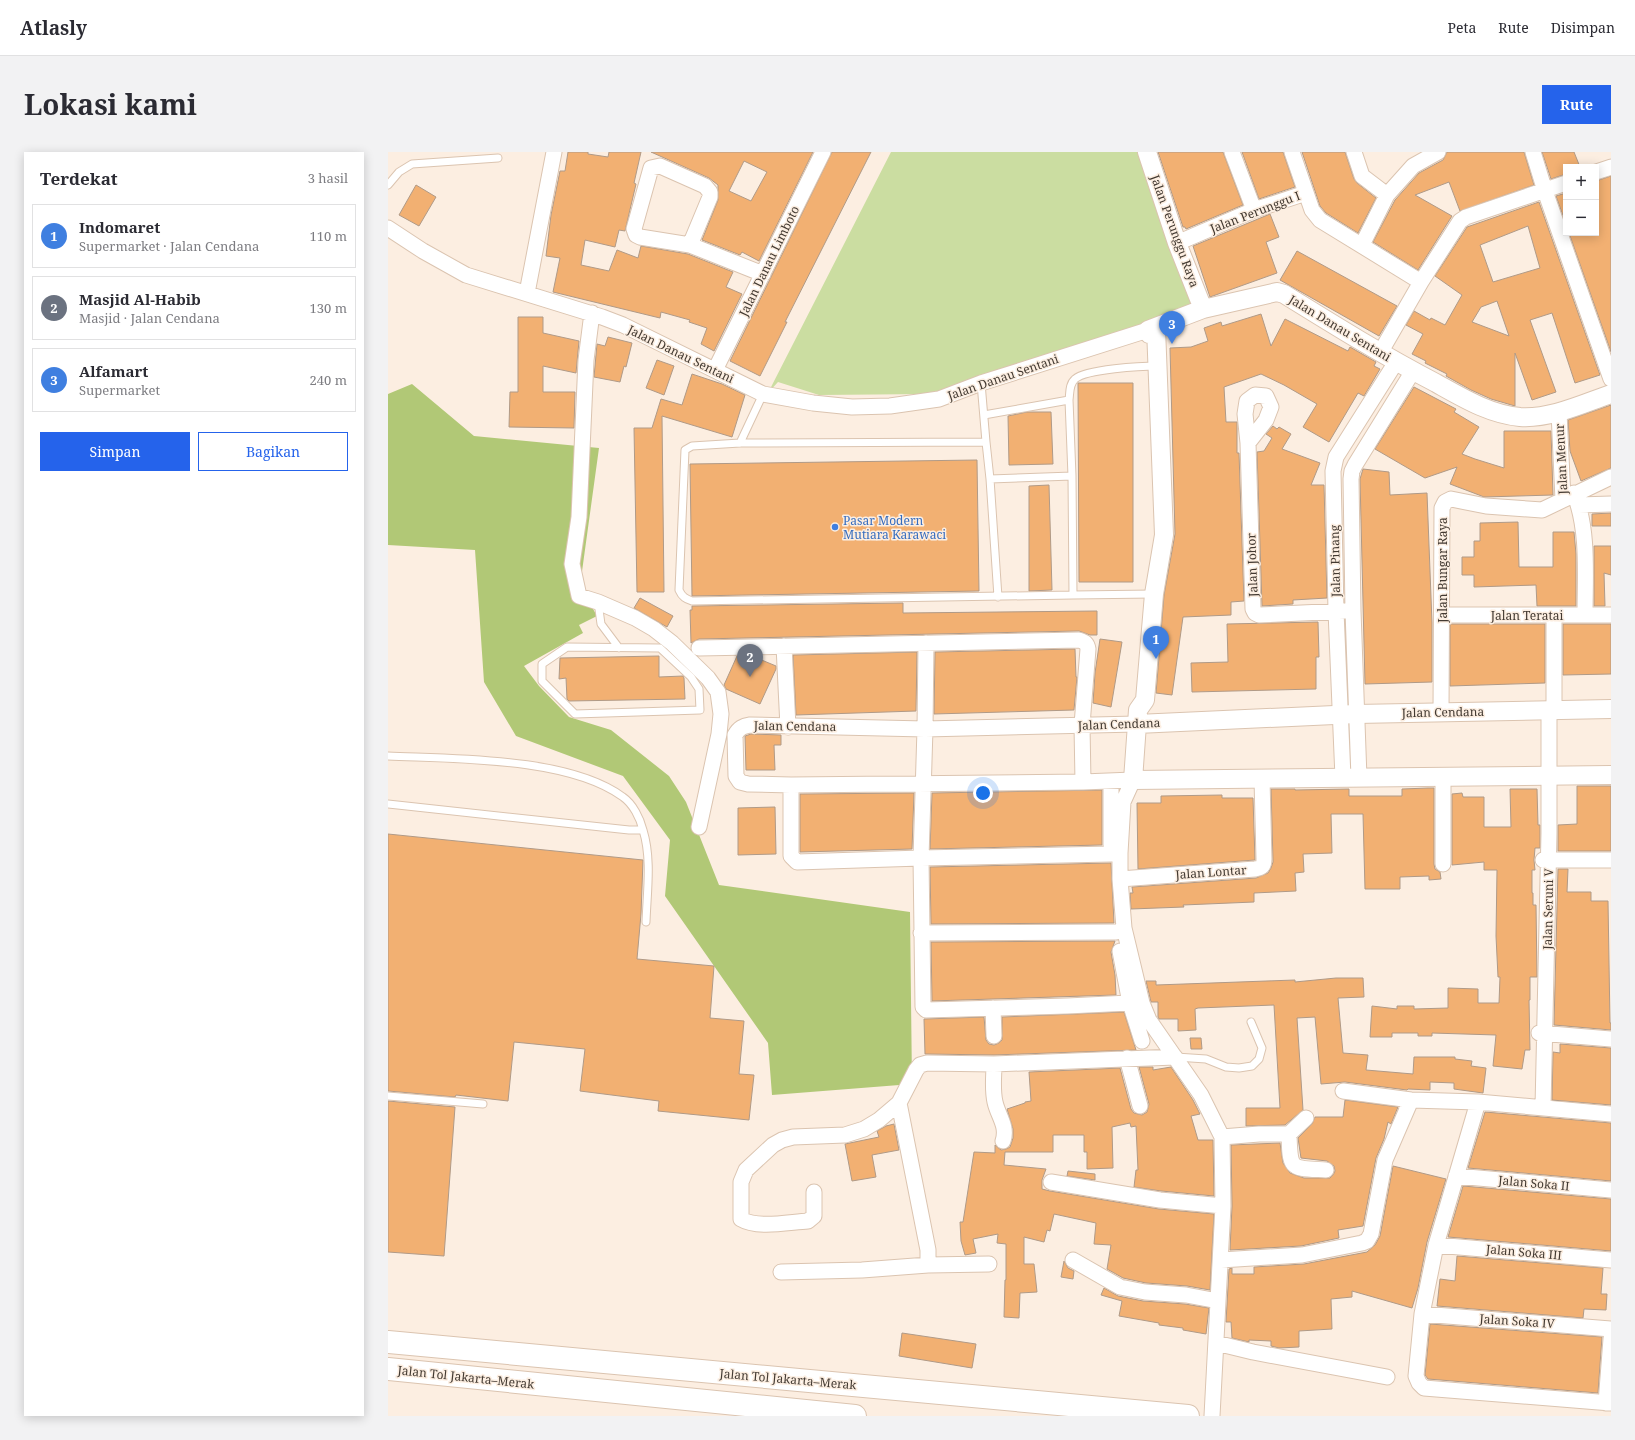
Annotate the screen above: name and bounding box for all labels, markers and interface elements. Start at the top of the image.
text: Atlasly [20,15,87,41]
text: Peta [1448,18,1476,37]
text: Rute [1498,18,1529,37]
text: Disimpan [1551,18,1615,37]
text: Lokasi kami [24,85,197,123]
button: Rute [1542,85,1611,124]
map controls [1563,164,1599,236]
button: + [1563,164,1599,200]
text: Terdekat [40,167,118,190]
text: 3 hasil [308,169,348,187]
street label: Jalan Perunggu Raya [1146,171,1203,290]
street label: Jalan Perunggu I [1207,187,1302,237]
button: − [1563,200,1599,236]
street label: Jalan Danau Limboto [734,203,803,320]
text: Indomaret [79,217,160,237]
text: 1 [50,227,58,245]
text: 110 m [310,227,347,245]
text: Supermarket · Jalan Cendana [79,237,259,255]
text: Masjid Al-Habib [79,289,201,309]
street label: Jalan Danau Sentani [1285,290,1394,365]
text: 2 [50,299,58,317]
text: 130 m [310,299,347,317]
text: Masjid · Jalan Cendana [79,309,220,327]
pin: 3 [1159,311,1185,344]
street label: Jalan Danau Sentani [624,320,737,387]
street label: Jalan Danau Sentani [944,350,1061,404]
text: Alfamart [79,361,148,381]
text: 3 [50,371,58,389]
text: 240 m [310,371,347,389]
text: Supermarket [79,381,160,399]
street label: Jalan Menur [1551,423,1571,496]
button: Simpan [40,432,190,471]
button: Bagikan [198,432,348,471]
place label: Pasar Modern Mutiara Karawaci [843,512,946,543]
street label: Jalan Bungar Raya [1434,517,1451,624]
marker: Pasar Modern Mutiara Karawaci [830,522,840,532]
street label: Jalan Pinang [1326,524,1344,598]
street label: Jalan Johor [1242,532,1262,598]
street label: Jalan Teratai [1490,607,1563,624]
pin: 1 [1143,626,1169,659]
pin: 2 [737,644,763,677]
street label: Jalan Cendana [1401,703,1485,721]
street label: Jalan Cendana [1076,714,1161,734]
street label: Jalan Cendana [753,717,837,735]
your location [973,783,993,803]
street label: Jalan Lontar [1174,861,1247,883]
street label: Jalan Seruni V [1539,867,1557,951]
street label: Jalan Soka II [1497,1171,1570,1195]
street label: Jalan Soka III [1484,1240,1563,1264]
street label: Jalan Soka IV [1478,1310,1556,1332]
street label: Jalan Tol Jakarta–Merak [396,1361,536,1393]
street label: Jalan Tol Jakarta–Merak [718,1364,858,1394]

